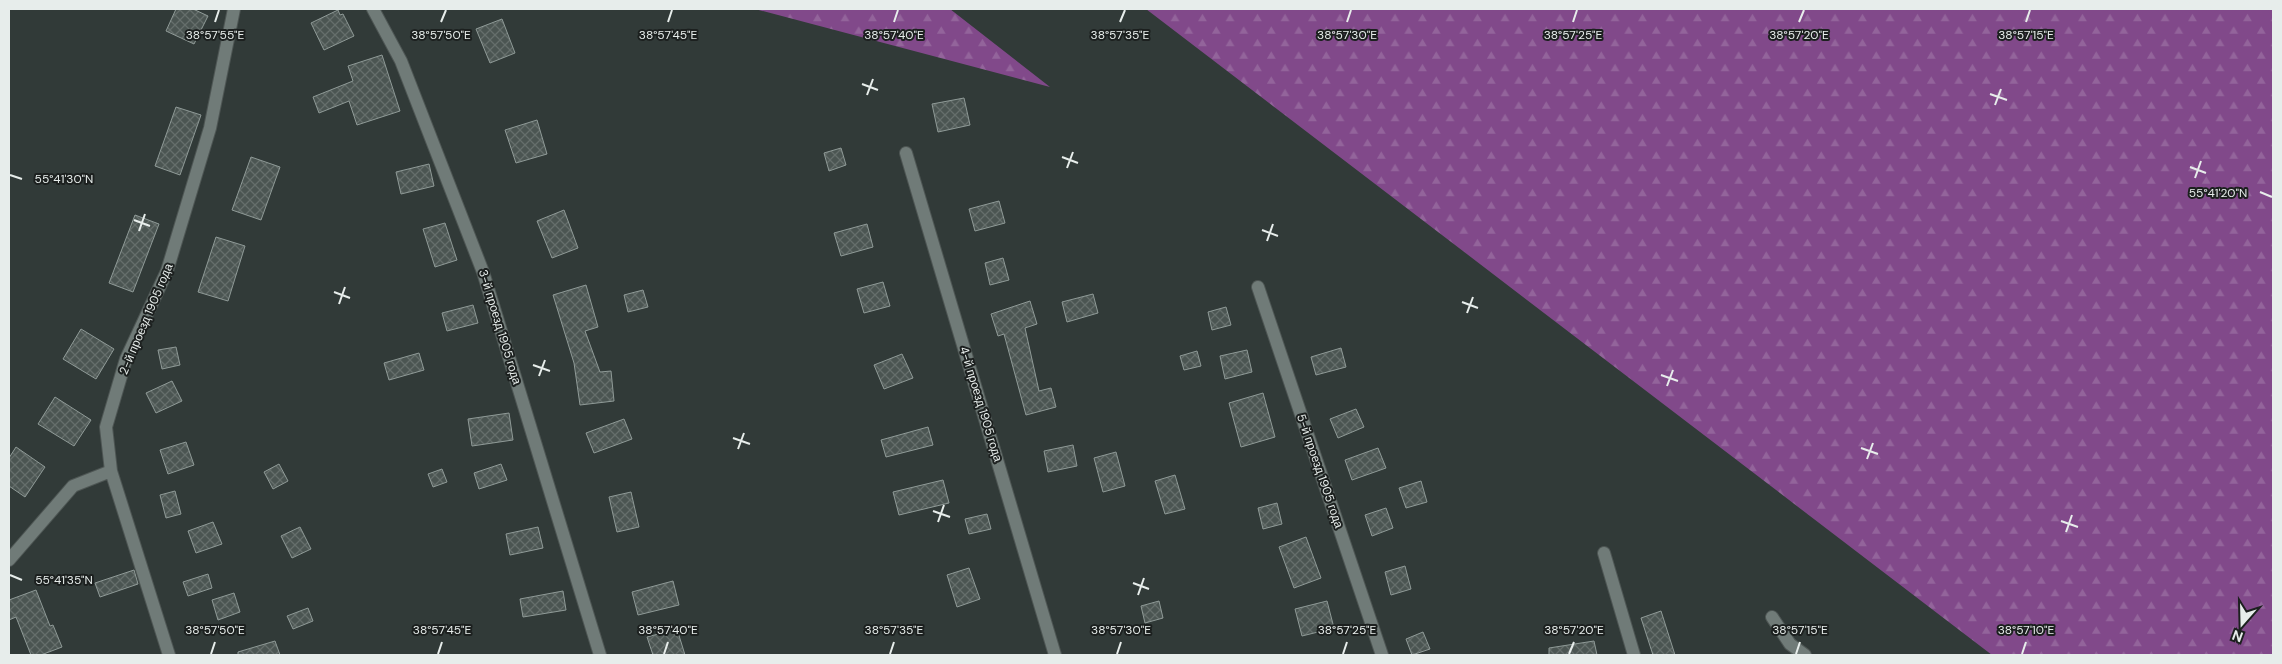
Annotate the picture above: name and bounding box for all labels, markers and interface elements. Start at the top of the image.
text: 38°57'55"E [186,27,245,43]
text: 38°57'50"E [411,27,471,43]
text: 38°57'45"E [639,27,697,43]
text: 38°57'40"E [864,27,924,43]
text: 38°57'35"E [1091,27,1150,43]
text: 38°57'30"E [1317,27,1377,43]
text: 38°57'25"E [1544,27,1603,43]
text: 38°57'20"E [1769,27,1829,43]
text: 38°57'15"E [1998,27,2054,43]
text: 55°41'30"N [35,171,93,187]
text: 55°41'20"N [2189,185,2247,201]
street label: 2-й проезд 1905 года [115,261,177,377]
street label: 3-й проезд 1905 года [475,268,525,387]
street label: 4-й проезд 1905 года [956,344,1006,464]
street label: 5-й проезд 1905 года [1293,412,1347,530]
text: 55°41'35"N [35,572,93,588]
north arrow [2217,599,2267,649]
text: 38°57'50"E [185,622,245,638]
text: 38°57'45"E [413,622,471,638]
text: 38°57'40"E [638,622,698,638]
text: 38°57'35"E [865,622,924,638]
text: 38°57'30"E [1091,622,1151,638]
text: 38°57'25"E [1318,622,1377,638]
text: 38°57'20"E [1544,622,1604,638]
text: 38°57'15"E [1772,622,1828,638]
text: 38°57'10"E [1998,622,2054,638]
text: N [2230,626,2245,646]

